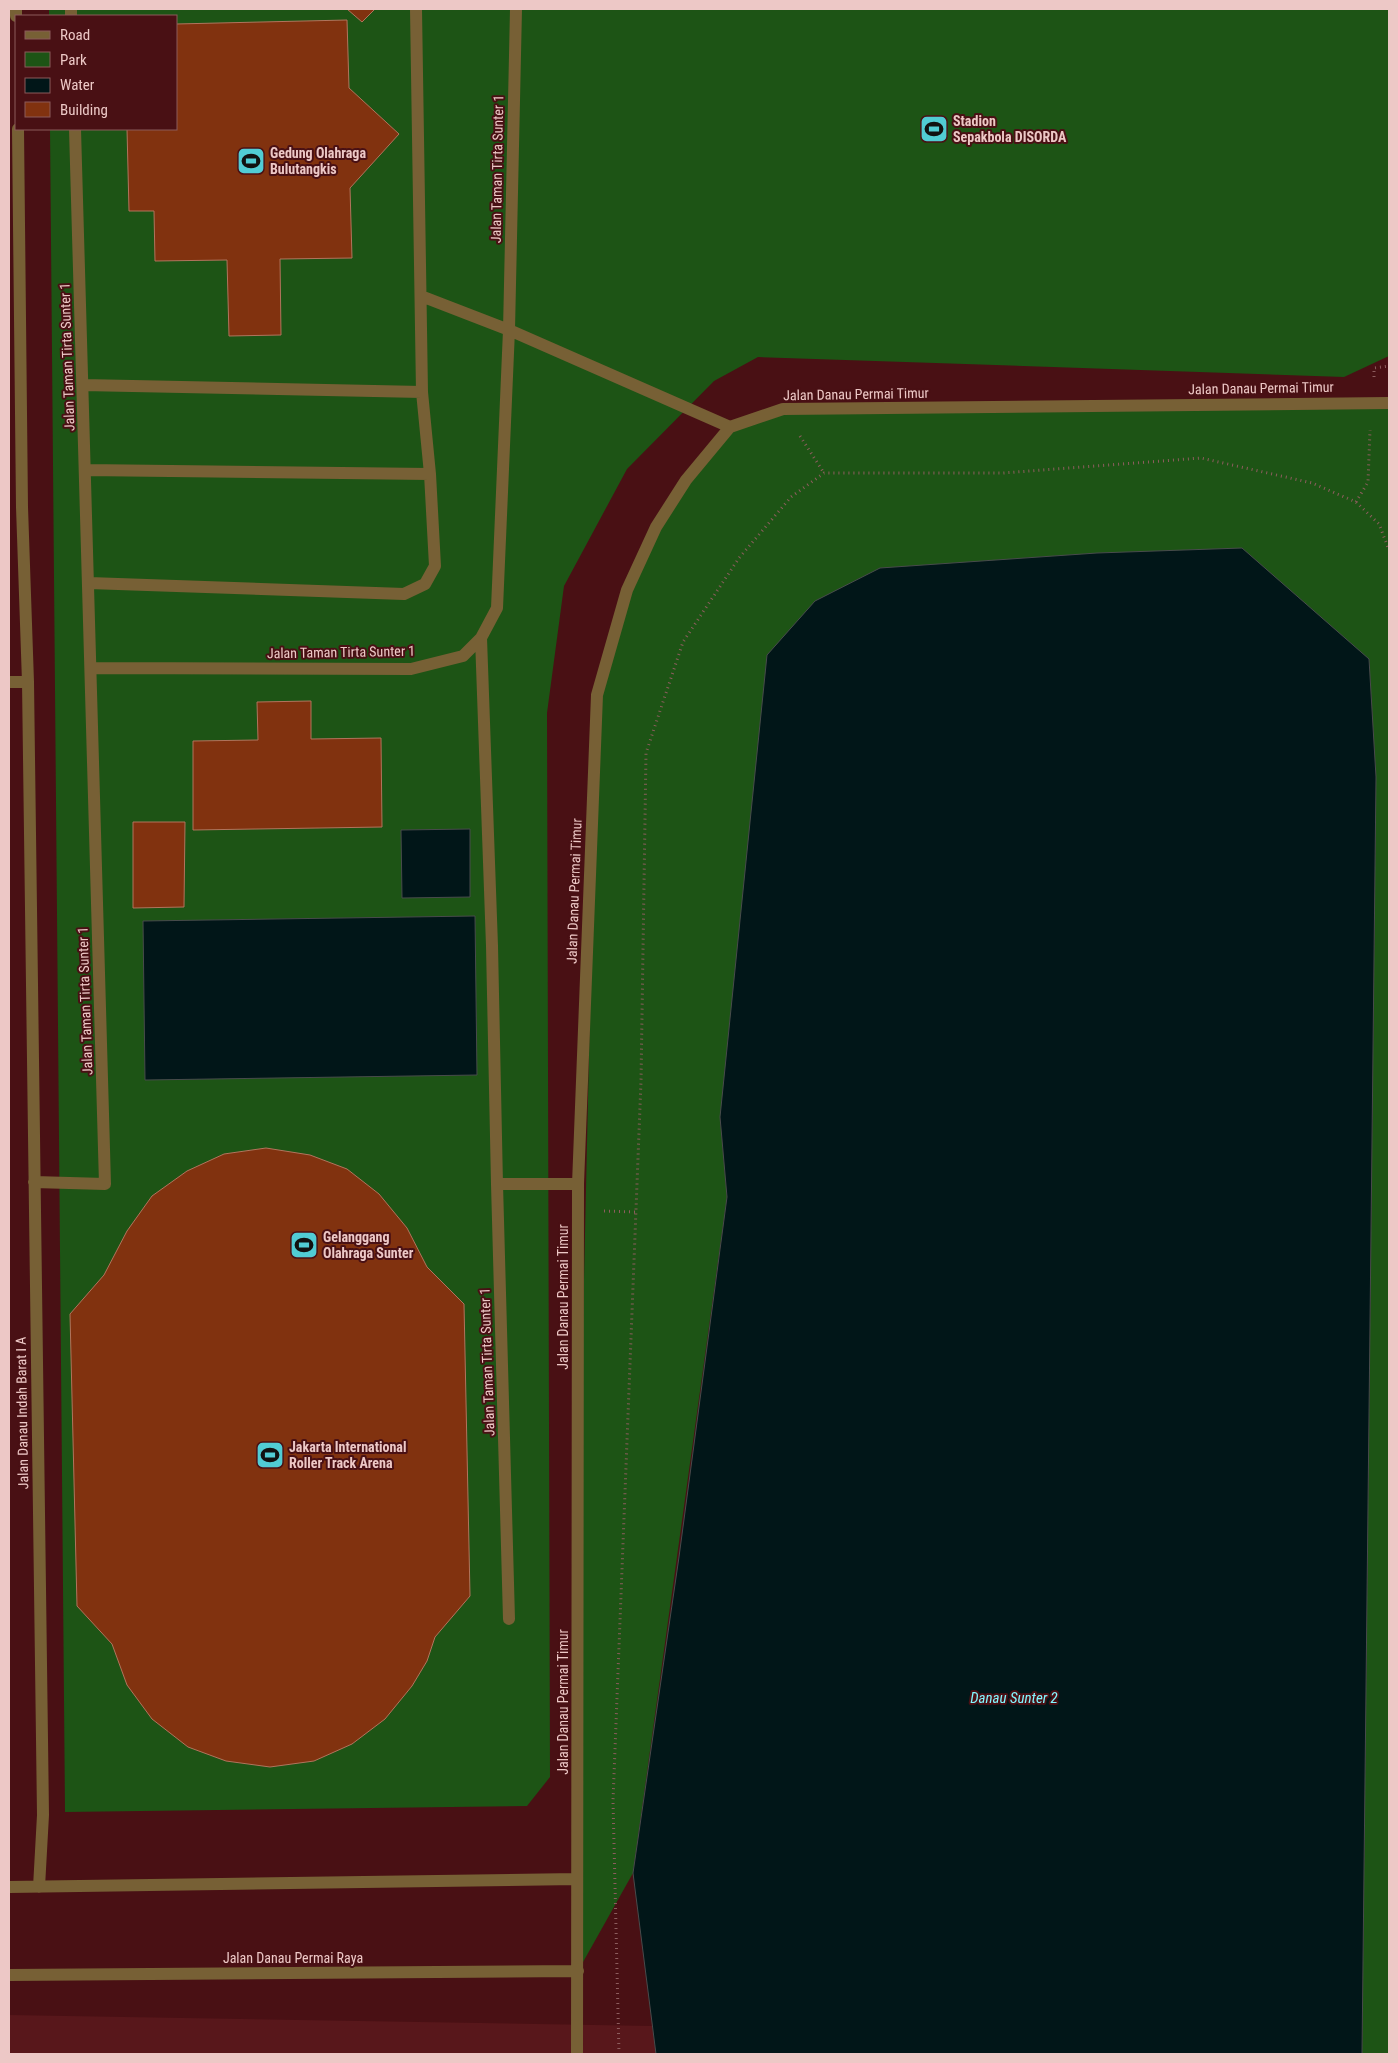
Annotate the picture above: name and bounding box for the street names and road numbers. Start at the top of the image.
street label: Jalan Taman Tirta Sunter 1 [488,95,506,243]
street label: Jalan Taman Tirta Sunter 1 [56,283,78,431]
street label: Jalan Danau Permai Timur [1188,379,1334,397]
street label: Jalan Danau Permai Timur [783,385,929,403]
street label: Jalan Taman Tirta Sunter 1 [267,643,415,661]
street label: Jalan Danau Permai Timur [563,818,585,964]
street label: Jalan Taman Tirta Sunter 1 [74,927,96,1075]
street label: Jalan Danau Permai Timur [555,1224,571,1370]
street label: Jalan Taman Tirta Sunter 1 [476,1288,498,1436]
street label: Jalan Danau Indah Barat I A [13,1337,31,1489]
street label: Jalan Danau Permai Timur [555,1629,571,1775]
street label: Jalan Danau Permai Raya [223,1950,363,1966]

